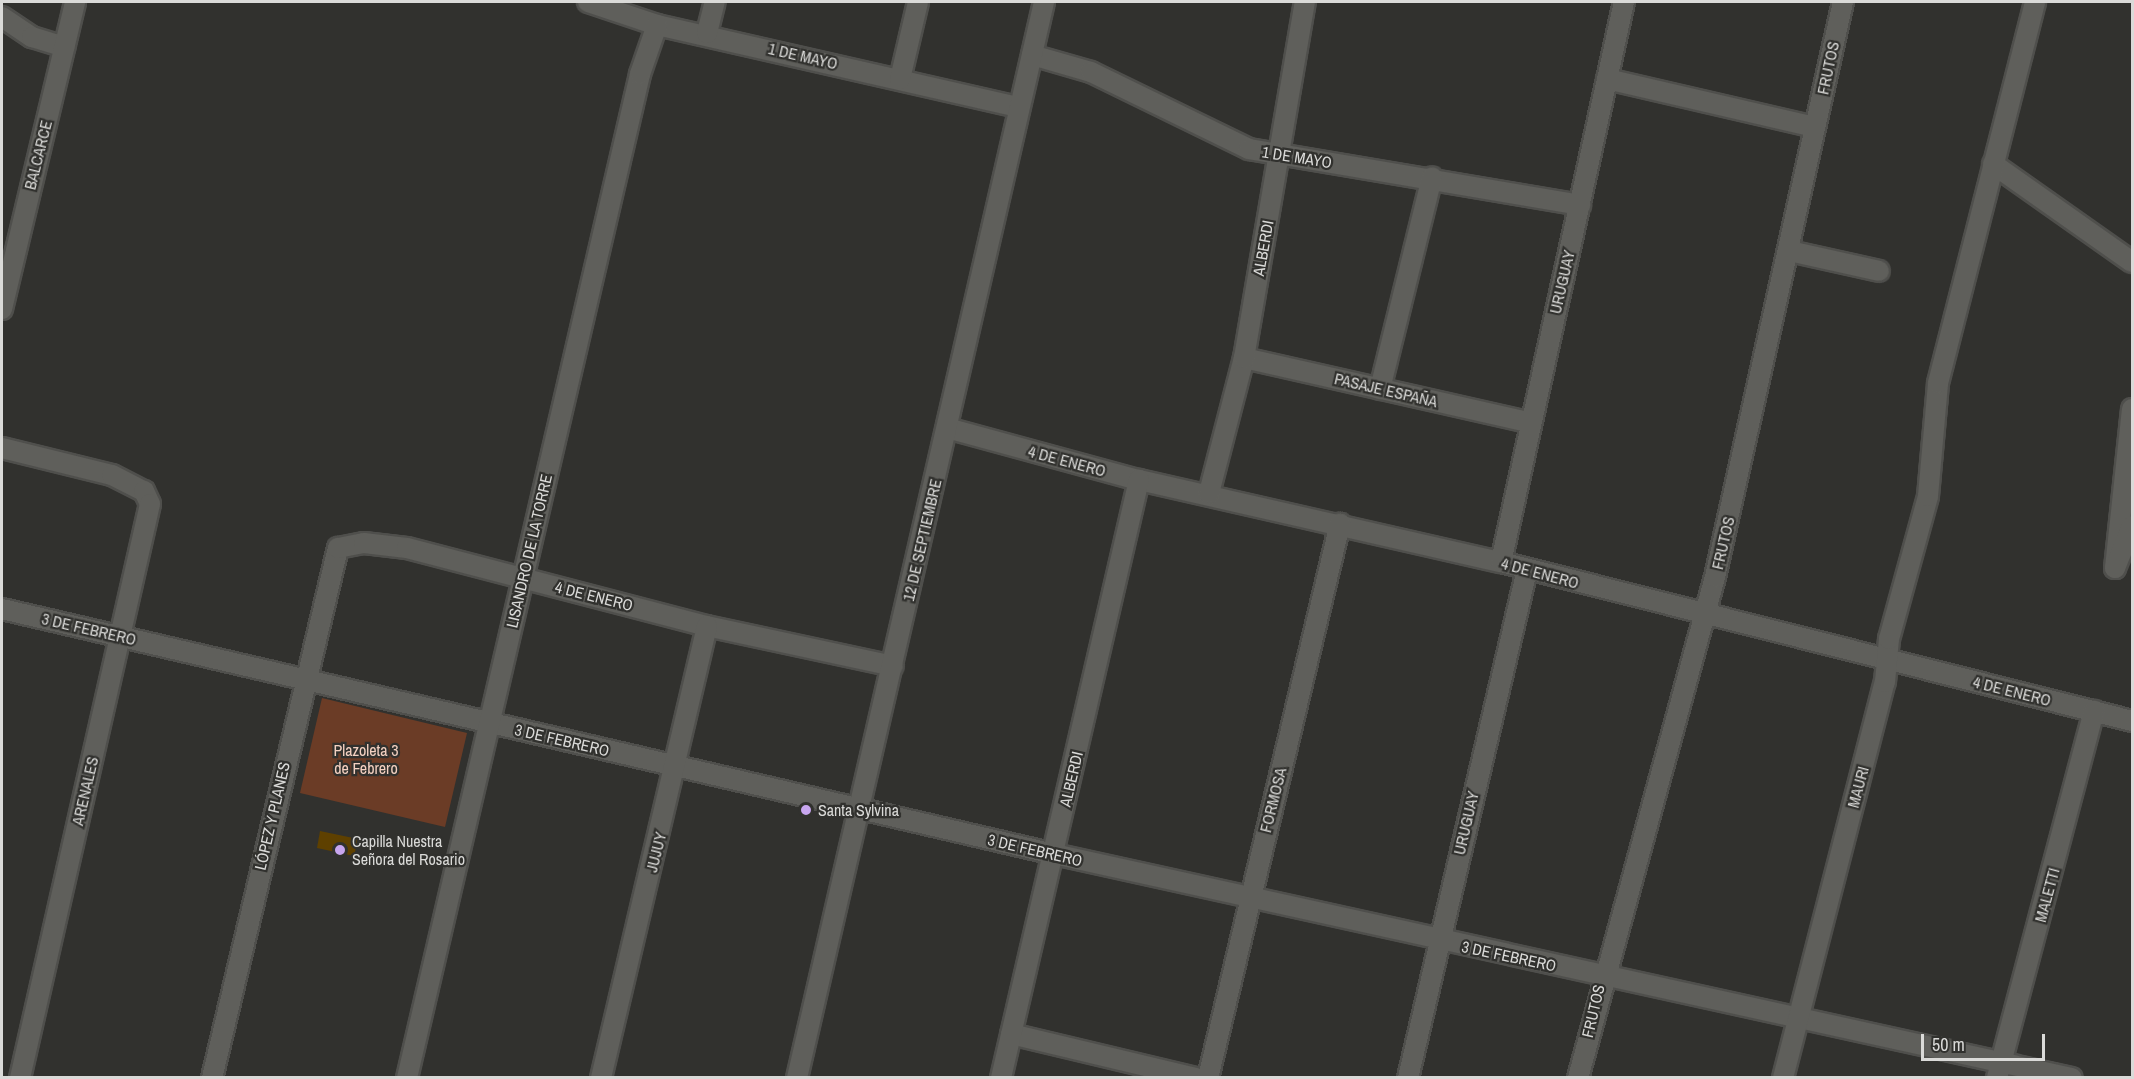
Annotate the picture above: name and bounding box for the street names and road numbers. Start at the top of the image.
street label: 1 DE MAYO [766,39,840,73]
street label: FRUTOS [1813,40,1843,96]
street label: BALCARCE [20,118,56,192]
street label: 1 DE MAYO [1261,142,1333,172]
street label: ALBERDI [1249,219,1277,277]
street label: URUGUAY [1545,248,1579,316]
street label: PASAJE ESPAÑA [1333,369,1439,411]
street label: 4 DE ENERO [1026,441,1108,481]
street label: LISANDRO DE LA TORRE [502,472,556,630]
street label: 12 DE SEPTIEMBRE [899,477,945,603]
street label: FRUTOS [1708,515,1738,571]
street label: 4 DE ENERO [1499,553,1581,593]
street label: 4 DE ENERO [553,577,635,615]
street label: 3 DE FEBRERO [40,609,138,649]
street label: 4 DE ENERO [1971,672,2053,710]
street label: 3 DE FEBRERO [513,720,611,760]
street label: ALBERDI [1055,749,1087,809]
street label: ARENALES [68,755,102,827]
street label: LÓPEZ Y PLANES [250,760,294,872]
street label: MAURI [1843,764,1873,810]
street label: FORMOSA [1256,765,1290,835]
street label: URUGUAY [1449,789,1483,857]
street label: JUJUY [642,830,670,874]
street label: 3 DE FEBRERO [986,830,1084,870]
street label: MALETTI [2031,866,2063,924]
street label: 3 DE FEBRERO [1460,937,1558,975]
street label: FRUTOS [1578,983,1608,1039]

